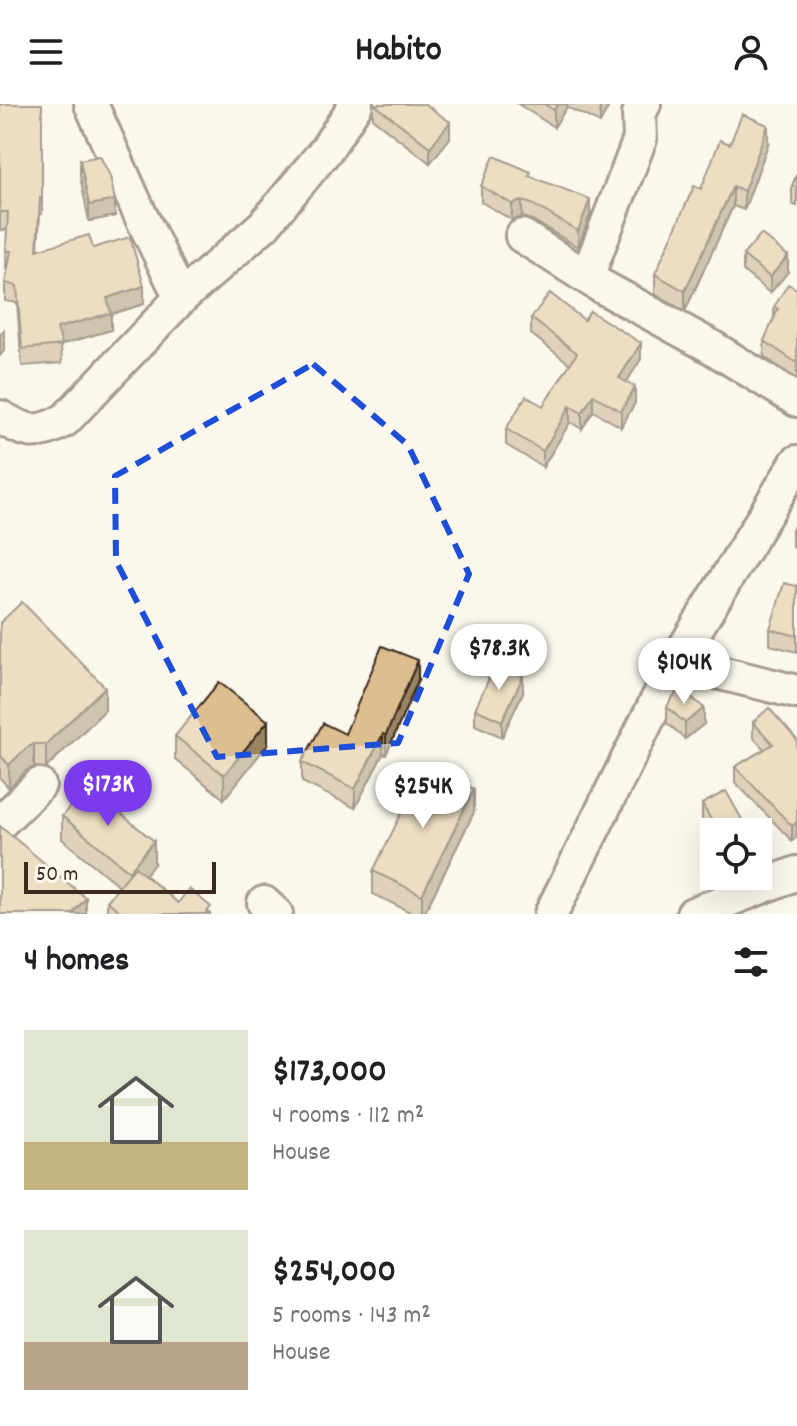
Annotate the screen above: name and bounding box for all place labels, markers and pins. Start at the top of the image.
pin: $78.3K [434,624,564,692]
pin: $104K [628,638,740,706]
pin: $173K [52,760,164,828]
pin: $254K [367,762,479,830]

